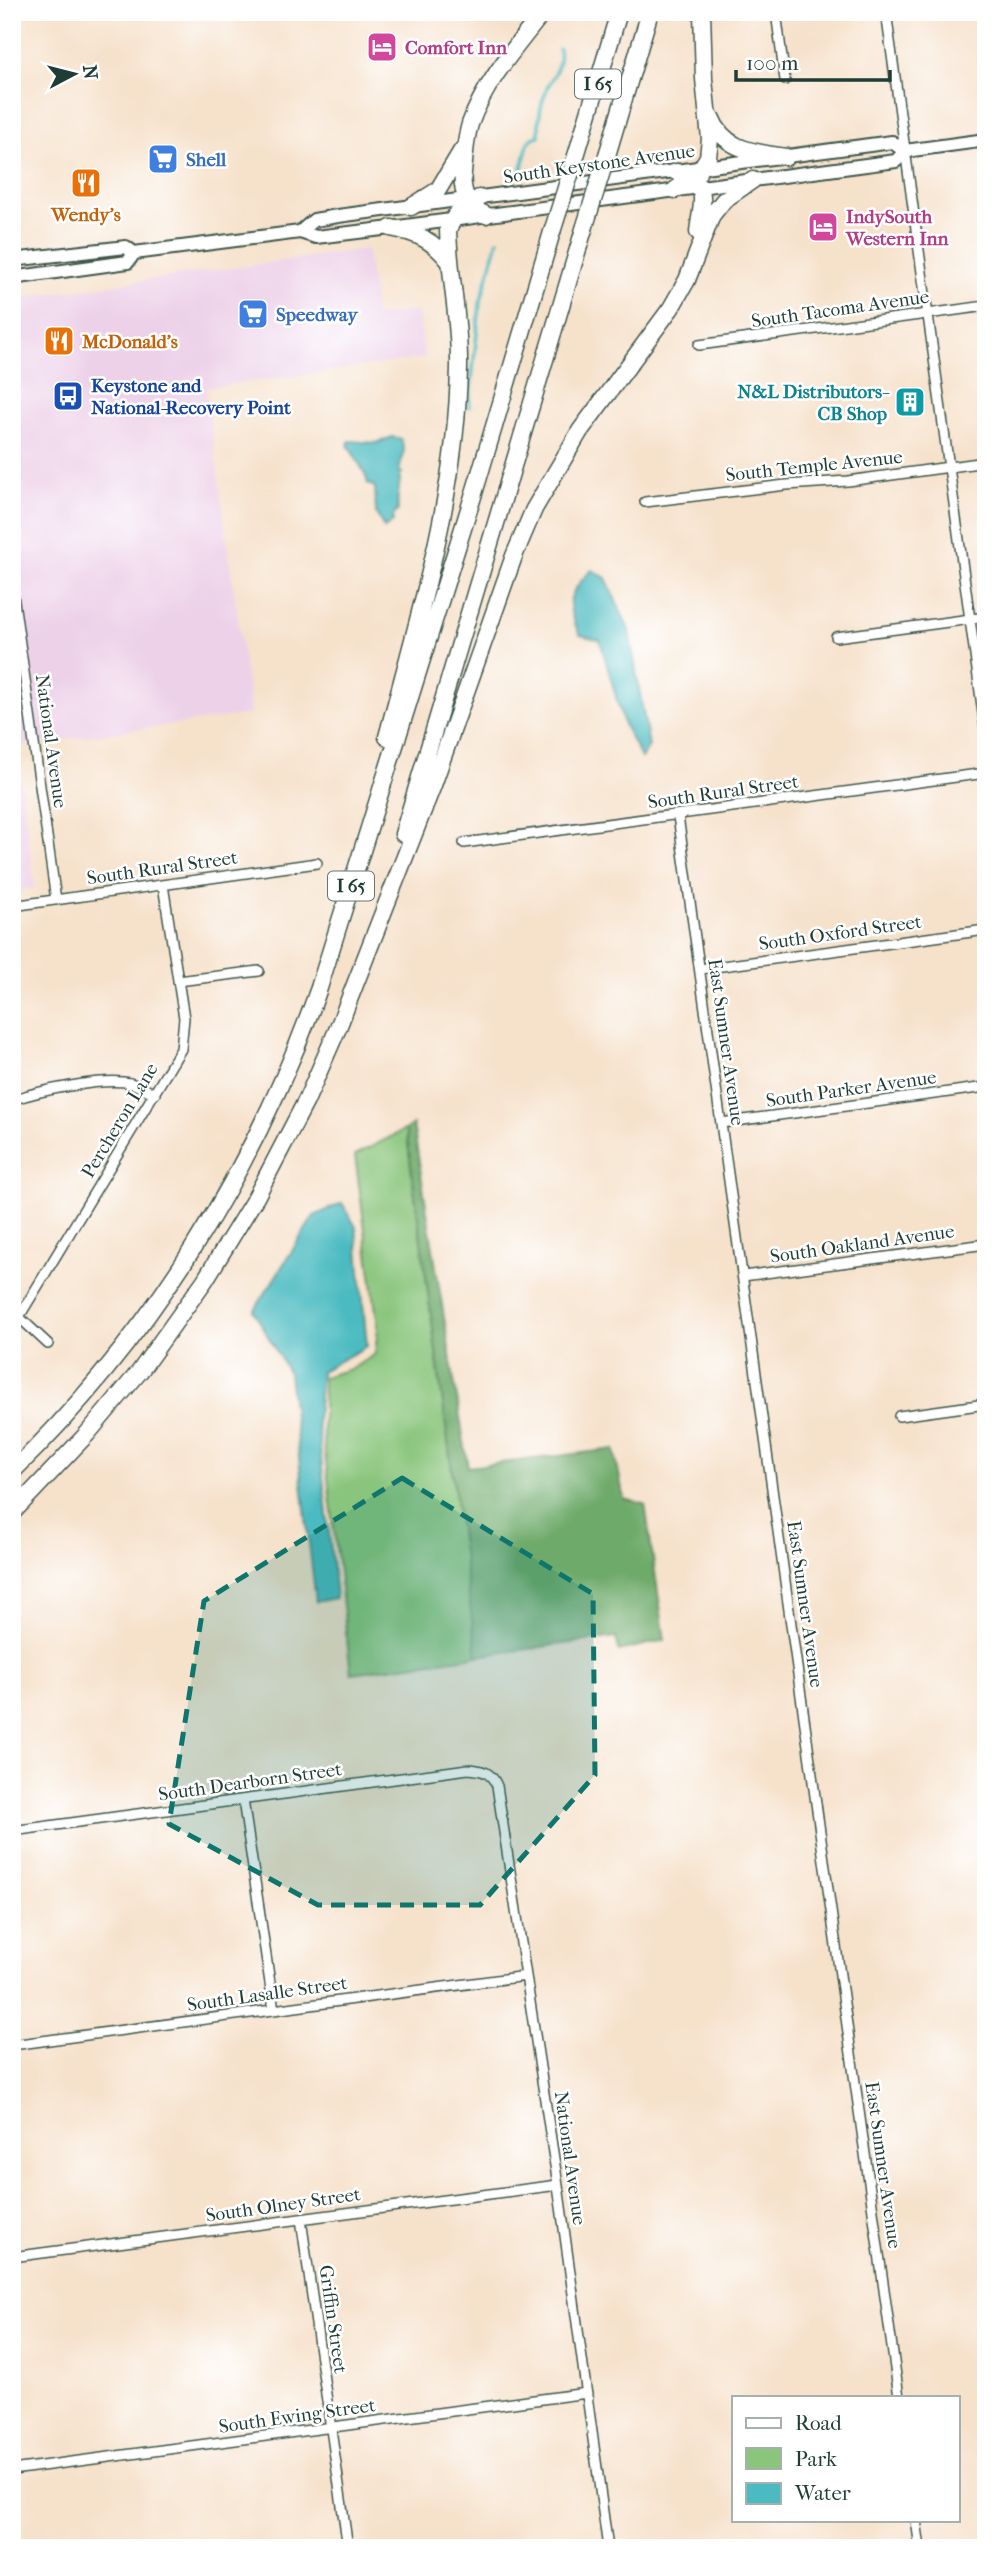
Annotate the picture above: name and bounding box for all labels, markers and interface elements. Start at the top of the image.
hotel icon: Comfort Inn [365,30,399,64]
place label: Comfort Inn [405,37,508,59]
north arrow [38,38,108,108]
scale bar [736,38,890,82]
text: 100 m [746,51,799,75]
text: N [78,64,102,81]
road number: I 65 [575,70,621,98]
street label: South Keystone Avenue [502,140,696,188]
supermarket icon: Shell [146,142,180,176]
place label: Shell [186,149,227,171]
restaurant icon: Wendy's [69,166,103,200]
place label: Wendy's [50,204,121,226]
place label: IndySouth Western Inn [845,206,950,250]
hotel icon: IndySouth Western Inn [806,210,840,244]
street label: South Tacoma Avenue [750,286,930,332]
supermarket icon: Speedway [236,297,270,331]
place label: Speedway [276,304,359,326]
restaurant icon: McDonald's [42,324,76,358]
place label: McDonald's [81,331,178,353]
place label: Keystone and National-Recovery Point [91,375,291,419]
bus stop icon: Keystone and National-Recovery Point [51,379,85,413]
place label: N&L Distributors- CB Shop [737,381,890,425]
building icon: N&L Distributors- CB Shop [893,385,927,419]
street label: South Temple Avenue [724,446,904,486]
street label: National Avenue [31,673,71,810]
street label: South Rural Street [646,770,800,813]
street label: South Rural Street [85,846,239,889]
road number: I 65 [328,872,374,900]
street label: South Oxford Street [757,911,923,955]
street label: East Sumner Avenue [703,957,749,1127]
street label: Percheron Lane [77,1059,163,1182]
street label: South Parker Avenue [765,1066,938,1112]
street label: South Oakland Avenue [769,1220,956,1268]
street label: East Sumner Avenue [782,1519,828,1689]
street label: South Dearborn Street [157,1758,343,1806]
street label: South Lasalle Street [186,1972,349,2016]
street label: East Sumner Avenue [860,2080,906,2250]
street label: National Avenue [550,2090,590,2227]
street label: South Olney Street [204,2183,362,2227]
street label: Griffin Street [315,2264,352,2375]
street label: South Ewing Street [217,2394,377,2438]
legend [732,2396,960,2522]
text: Road [795,2411,842,2435]
text: Park [795,2447,837,2471]
text: Water [794,2481,851,2505]

